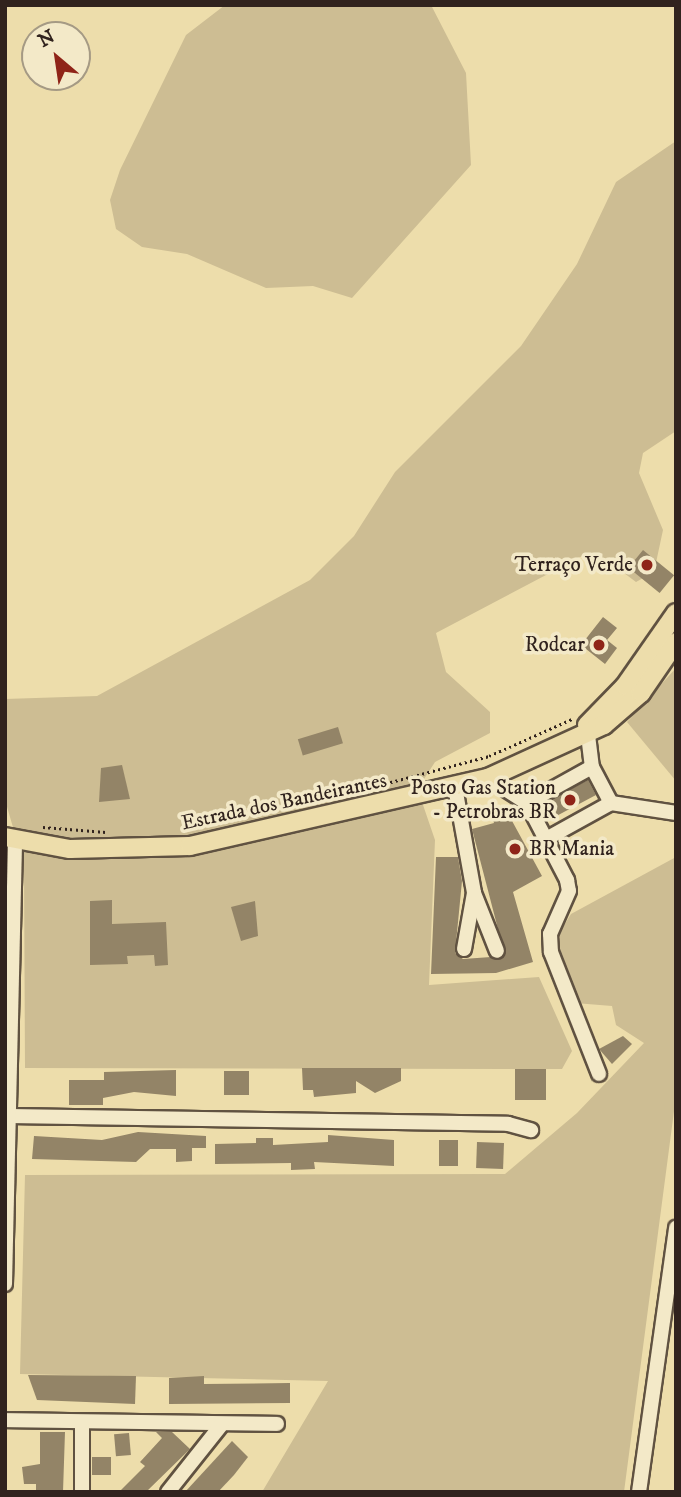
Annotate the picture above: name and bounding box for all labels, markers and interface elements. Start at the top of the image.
north arrow [21,21,91,91]
text: N [34,25,59,53]
place label: Terraço Verde [514,552,633,578]
marker: Terraço Verde [639,557,655,573]
place label: Rodcar [525,632,585,658]
marker: Rodcar [591,637,607,653]
street label: Estrada dos Bandeirantes [179,768,389,836]
place label: Posto Gas Station - Petrobras BR [410,775,556,825]
marker: Posto Gas Station - Petrobras BR [562,792,578,808]
place label: BR Mania [529,836,614,862]
marker: BR Mania [507,841,523,857]

